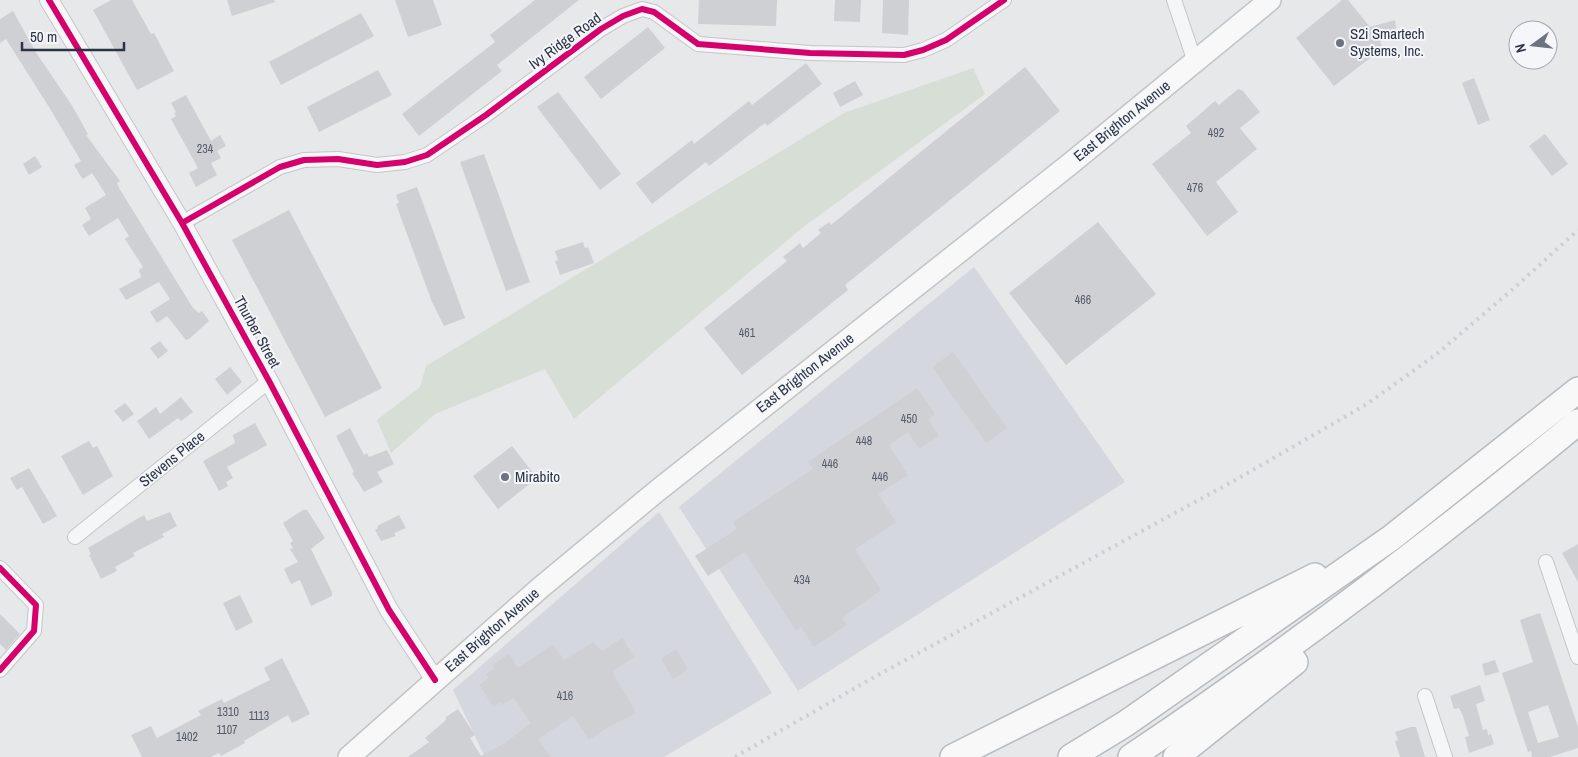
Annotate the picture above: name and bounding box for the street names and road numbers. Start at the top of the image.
street label: Ivy Ridge Road [524,7,605,74]
street label: East Brighton Avenue [1069,75,1175,166]
street label: Thurber Street [229,292,286,372]
street label: East Brighton Avenue [751,328,858,417]
street label: Stevens Place [135,426,209,492]
street label: East Brighton Avenue [440,583,544,677]

